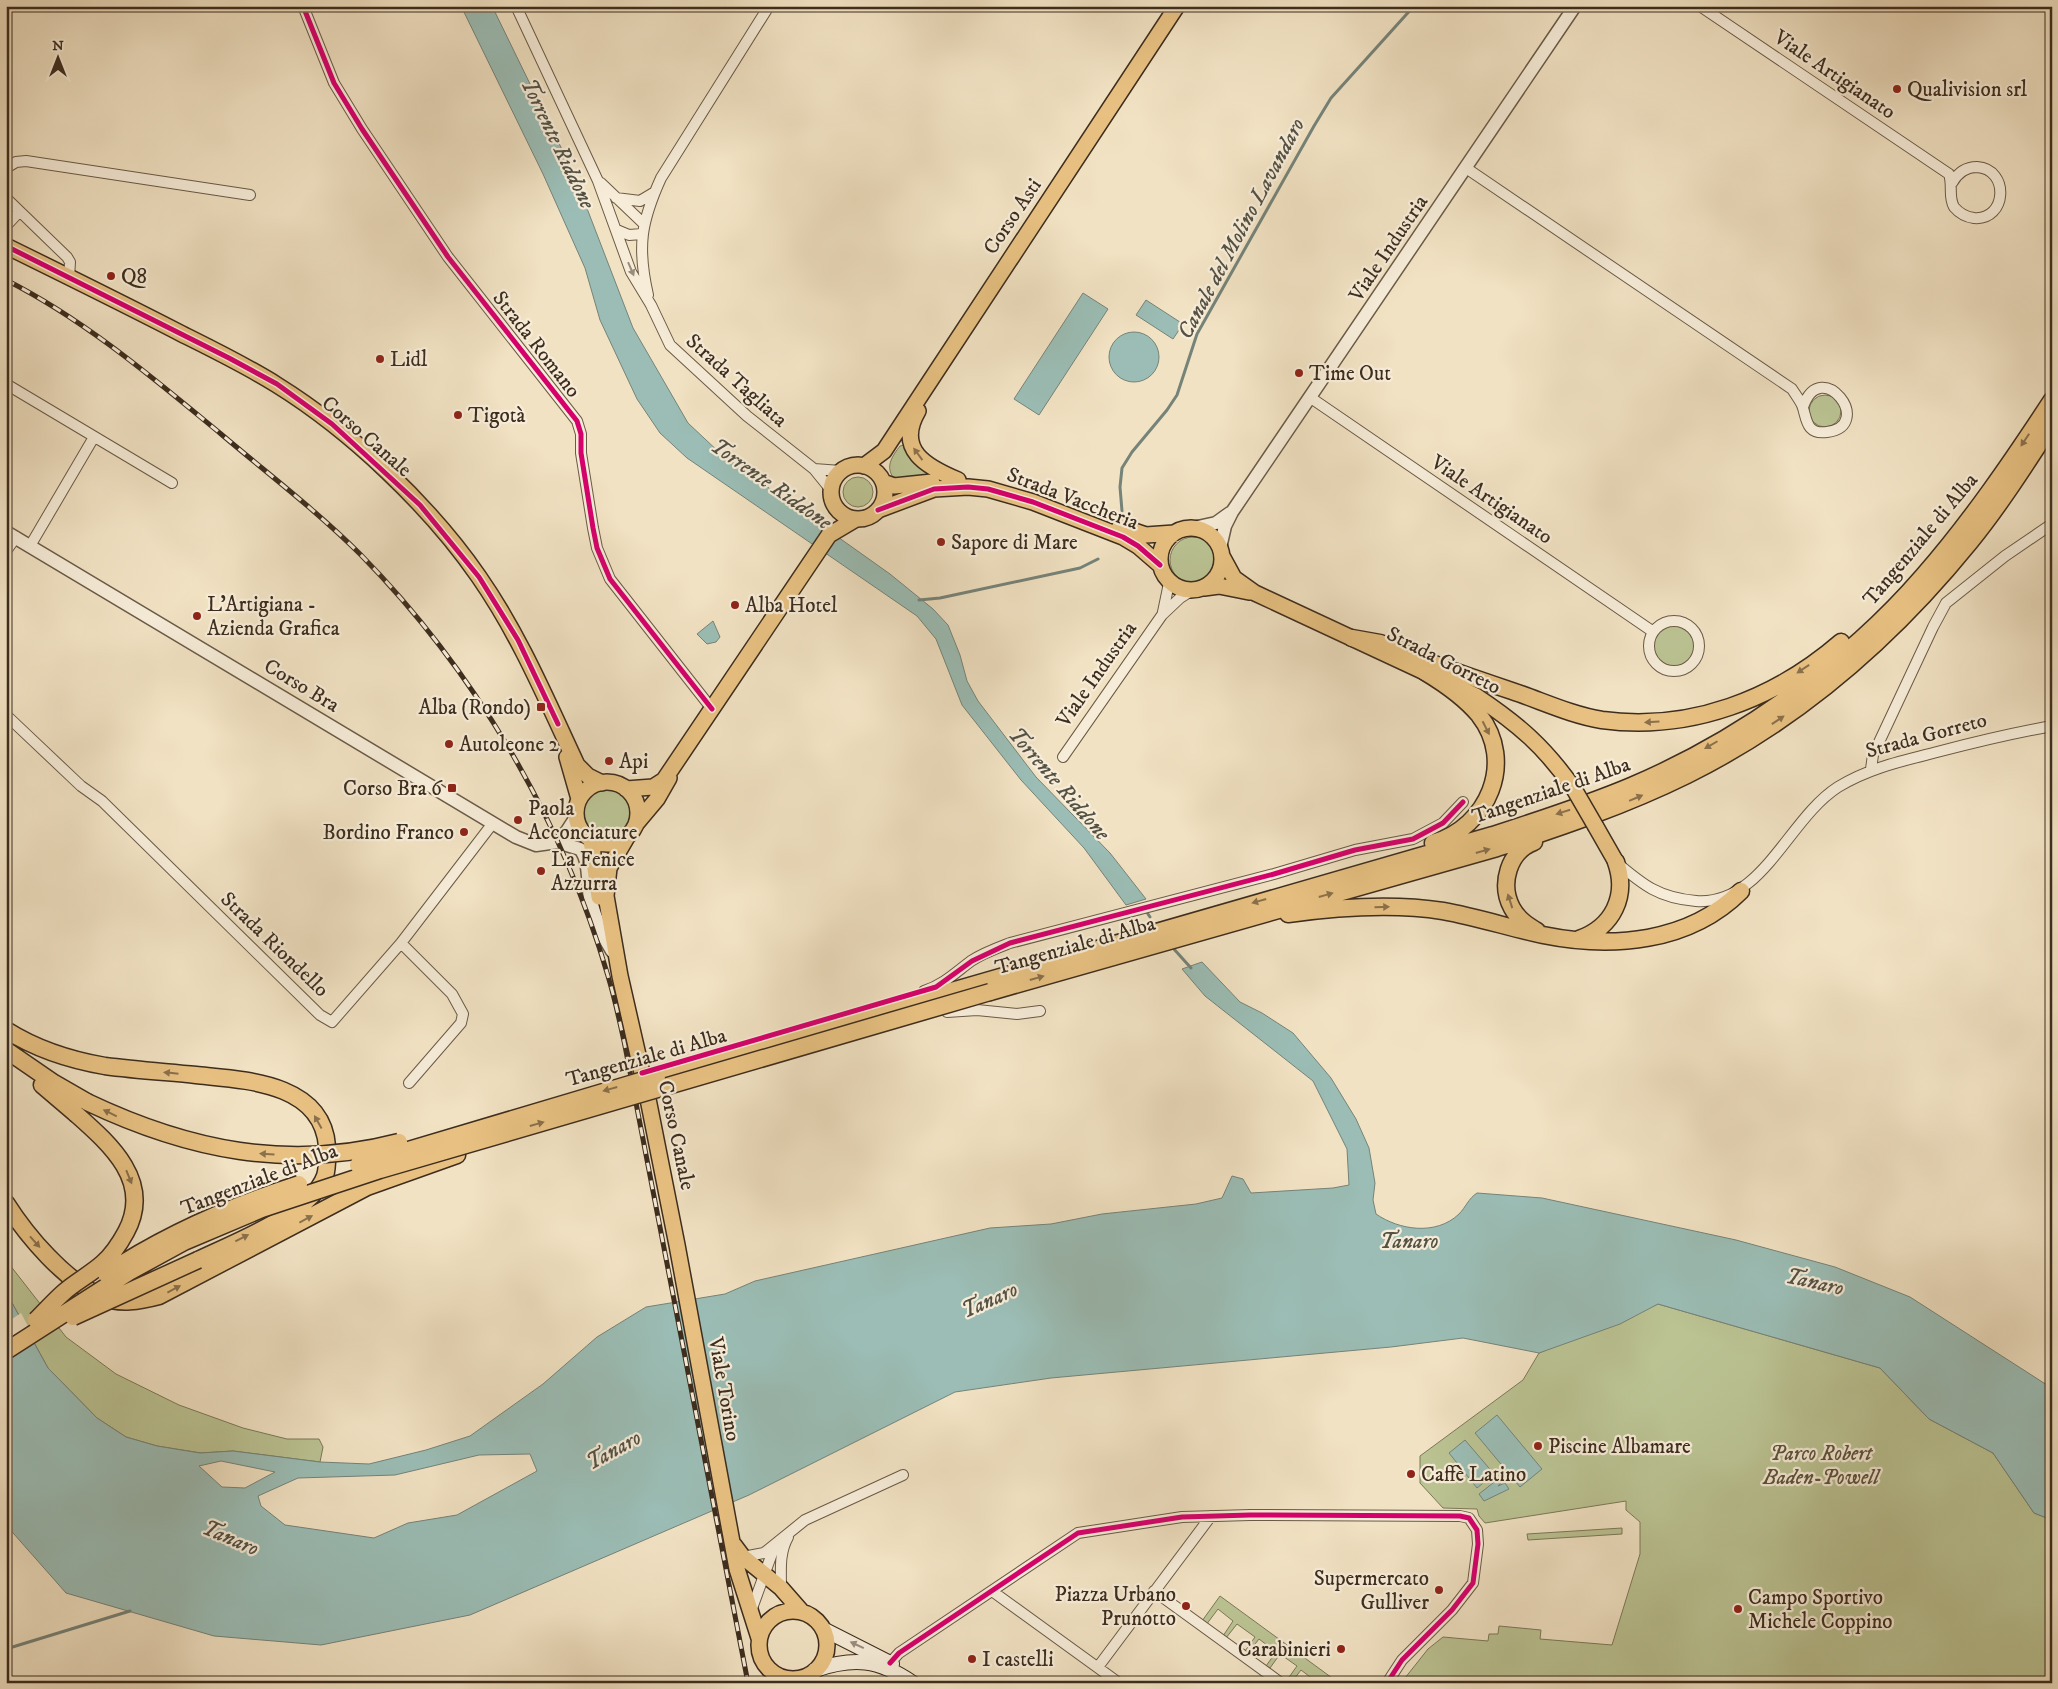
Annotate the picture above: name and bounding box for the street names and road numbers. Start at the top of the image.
street label: Viale Artigianato [1768,24,1900,125]
street label: Corso Asti [978,174,1048,260]
street label: Viale Industria [1343,190,1434,308]
street label: Strada Romano [486,286,586,403]
street label: Strada Tagliata [680,328,793,433]
street label: Corso Canale [316,390,417,483]
street label: Viale Artigianato [1425,449,1557,550]
street label: Strada Vaccheria [1003,462,1142,536]
street label: Tangenziale di Alba [1858,468,1984,611]
street label: Viale Industria [1050,617,1143,733]
street label: Strada Gorreto [1382,621,1505,701]
street label: Corso Bra [259,653,344,719]
street label: Strada Gorreto [1863,707,1990,765]
street label: Tangenziale di Alba [1469,752,1634,830]
street label: Strada Riondello [215,886,334,1003]
street label: Tangenziale di Alba [992,911,1158,981]
street label: Tangenziale di Alba [563,1023,729,1093]
street label: Corso Canale [652,1078,700,1193]
street label: Tangenziale di Alba [177,1138,341,1222]
street label: Viale Torino [702,1334,746,1443]

